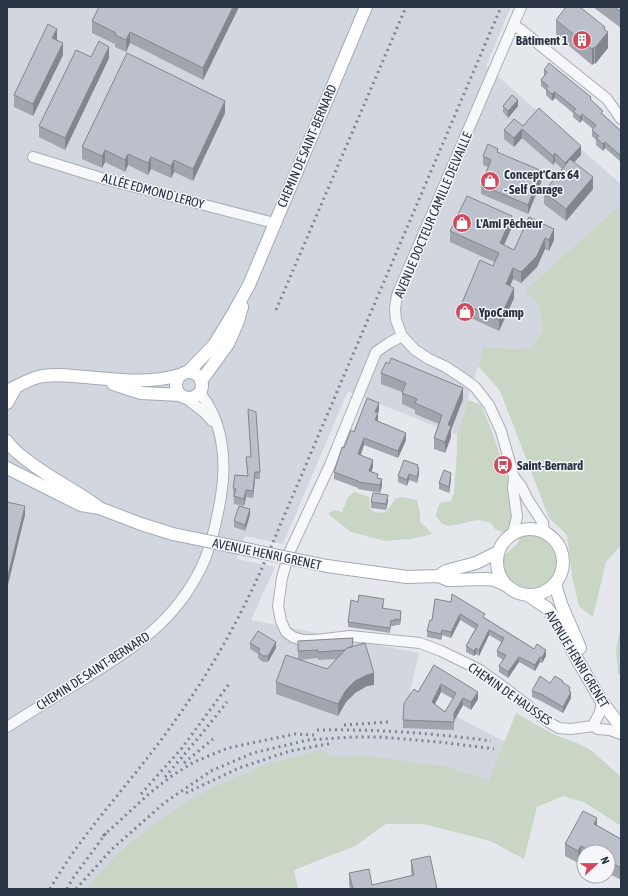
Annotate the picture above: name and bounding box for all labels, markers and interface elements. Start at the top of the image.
building icon: Bâtiment 1 [571,29,593,51]
place label: Bâtiment 1 [516,33,568,48]
street label: CHEMIN DE SAINT-BERNARD [274,82,340,210]
street label: AVENUE DOCTEUR CAMILLE DELVAILLE [391,129,475,300]
place label: Concept'Cars 64 - Self Garage [504,167,579,197]
street label: ALLÉE EDMOND LEROY [100,170,206,212]
shop icon: Concept'Cars 64 - Self Garage [479,170,501,192]
shop icon: L'Ami Pêcheur [451,212,473,234]
place label: L'Ami Pêcheur [476,216,543,231]
shop icon: YpoCamp [454,301,476,323]
place label: YpoCamp [478,305,524,320]
bus stop icon: Saint-Bernard [492,454,514,476]
place label: Saint-Bernard [517,458,583,473]
street label: AVENUE HENRI GRENET [211,535,323,573]
street label: AVENUE HENRI GRENET [542,608,612,711]
street label: CHEMIN DE SAINT-BERNARD [33,629,153,713]
street label: CHEMIN DE HAUSSES [465,660,555,729]
north arrow [576,844,616,884]
text: N [598,855,612,866]

